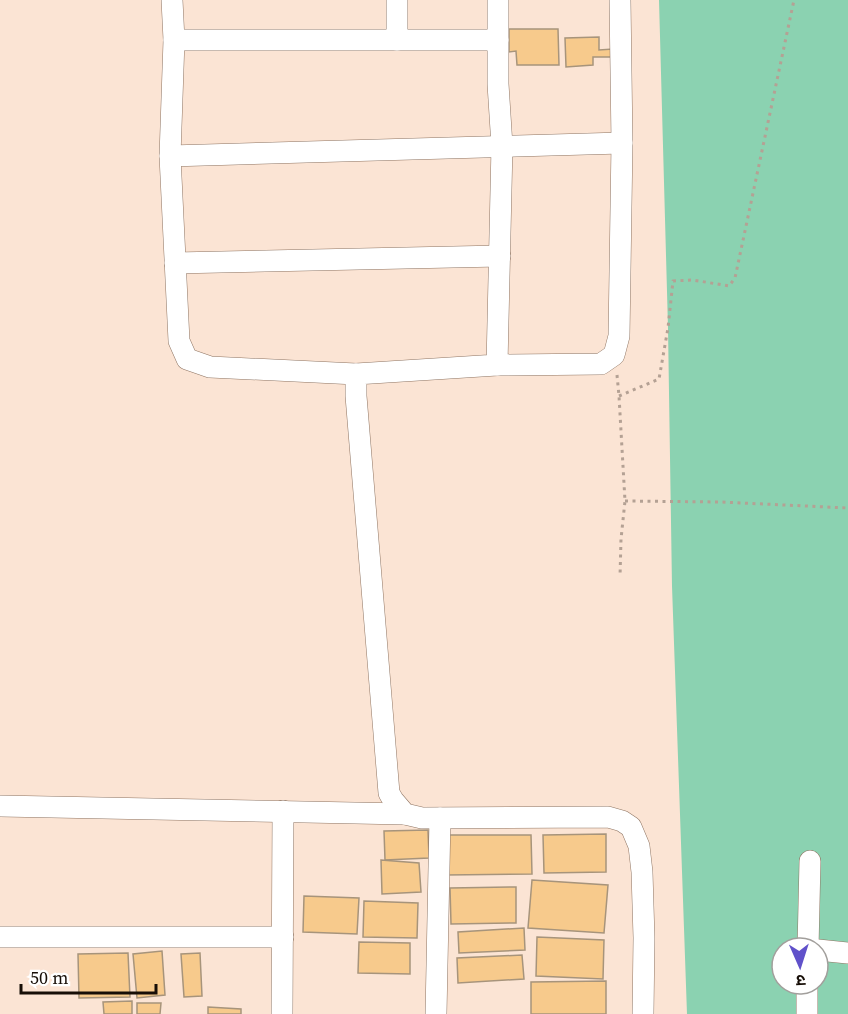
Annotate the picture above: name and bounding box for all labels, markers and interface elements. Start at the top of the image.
north arrow [770,936,830,996]
scale bar [21,957,156,995]
text: 50 m [30,965,68,990]
text: उ [795,970,806,992]

